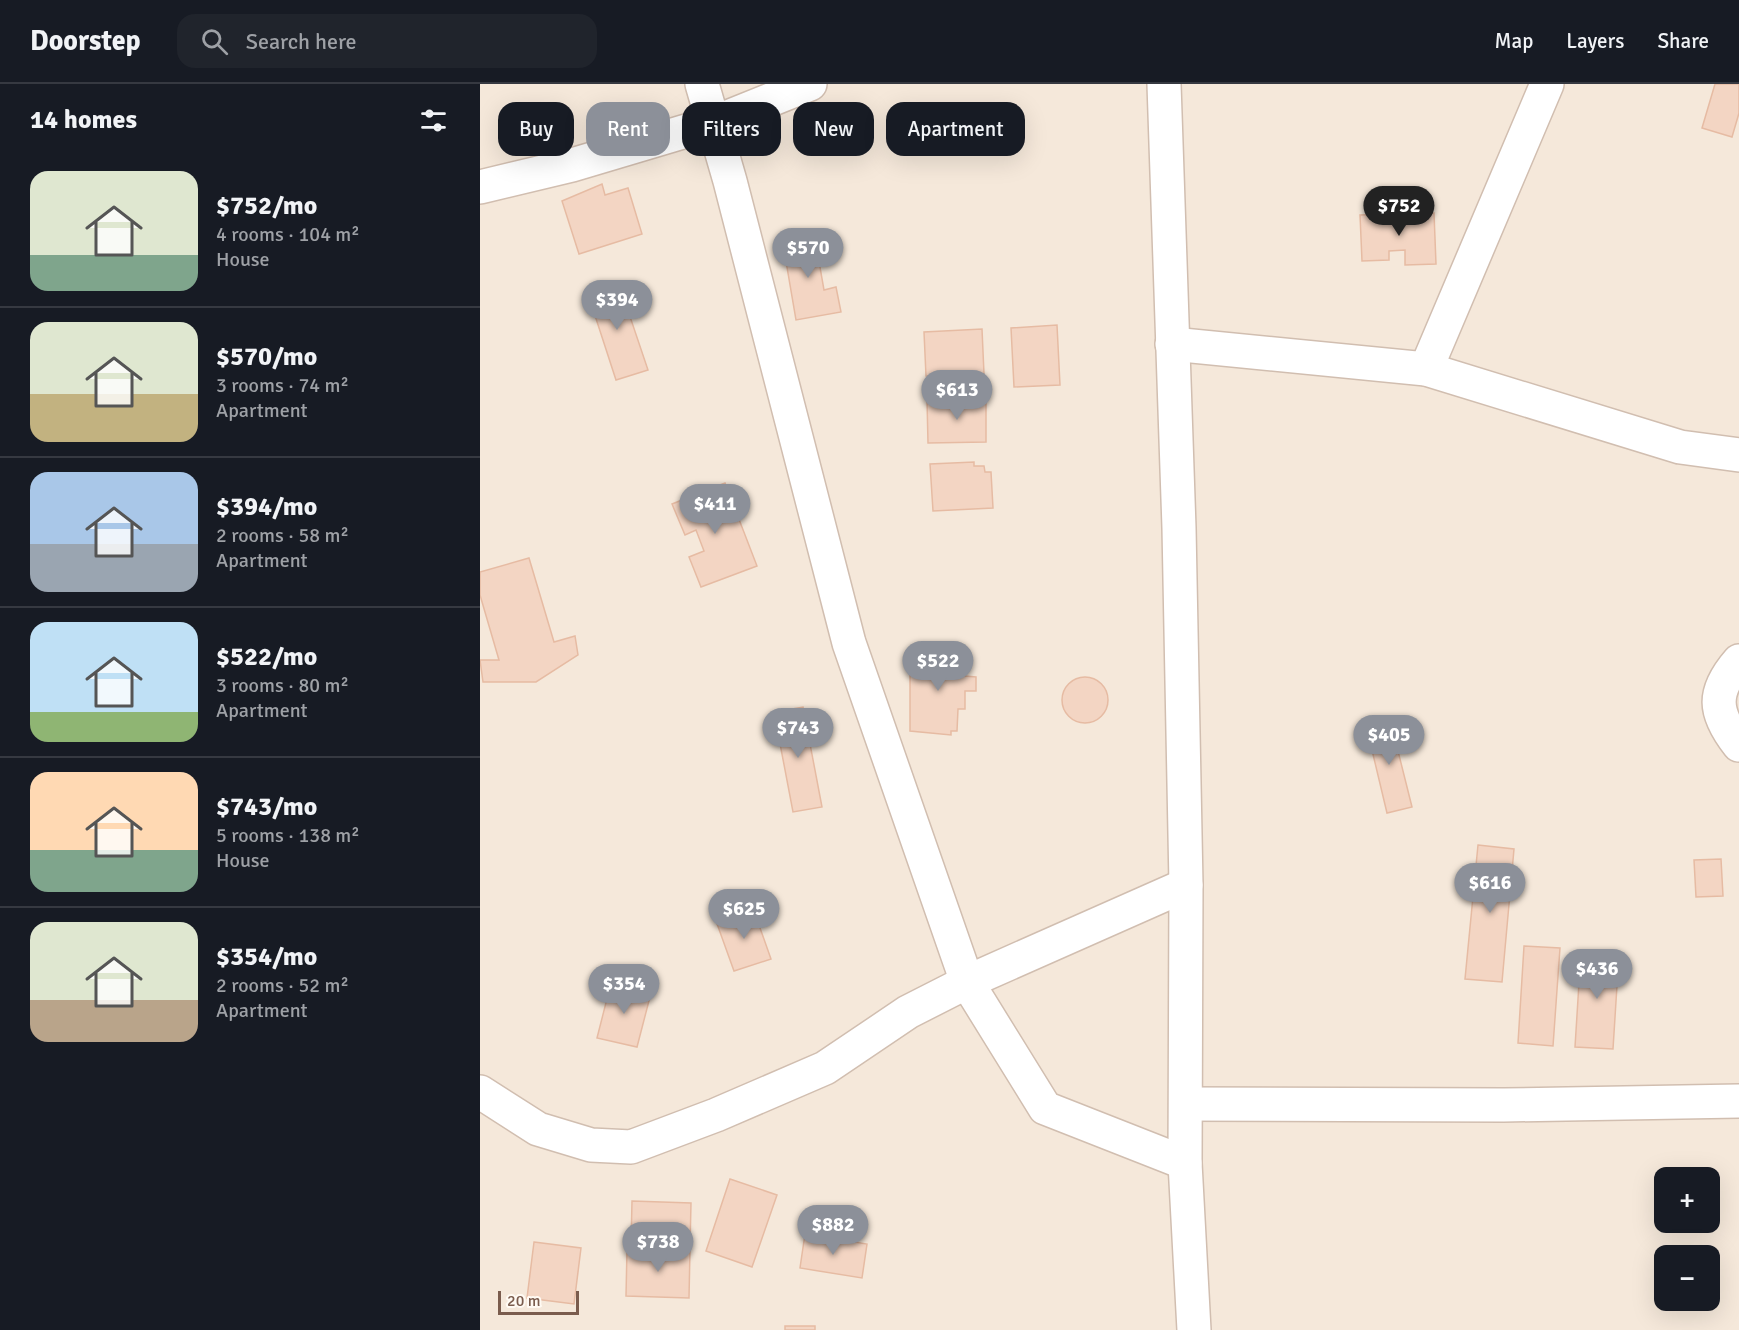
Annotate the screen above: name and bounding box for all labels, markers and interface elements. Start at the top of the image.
search box [177,14,597,68]
text: Doorstep [30,24,141,58]
icon: search [198,25,231,58]
text: Search here [246,28,357,55]
text: Map [1495,28,1533,54]
text: Layers [1566,28,1624,54]
text: Share [1657,28,1709,54]
chip: Buy [498,102,574,156]
chip: Rent [586,102,670,156]
chip: Filters [682,102,781,156]
chip: New [793,102,874,156]
chip: Apartment [886,102,1025,156]
text: 14 homes [30,104,137,136]
icon: filters [417,104,450,137]
pin: $752 [1363,186,1435,237]
text: $752/mo [216,190,317,222]
text: $752 [1377,193,1421,218]
icon: home [78,195,150,267]
text: 4 rooms · 104 m² [216,222,360,247]
pin: $570 [772,228,844,279]
text: $570 [786,235,830,260]
text: House [216,247,270,272]
pin: $394 [581,280,653,331]
text: $394 [595,287,639,312]
text: $570/mo [216,341,317,373]
icon: home [78,346,150,418]
pin: $613 [921,370,993,421]
text: 3 rooms · 74 m² [216,373,349,398]
text: $613 [935,377,979,402]
text: Apartment [216,398,308,423]
pin: $411 [679,484,751,535]
text: $394/mo [216,491,317,523]
text: $411 [693,491,737,516]
icon: home [78,496,150,568]
text: 2 rooms · 58 m² [216,523,349,548]
text: Apartment [216,548,308,573]
text: $522/mo [216,641,317,673]
pin: $522 [902,641,974,692]
icon: home [78,646,150,718]
text: $522 [916,648,960,673]
text: 3 rooms · 80 m² [216,673,349,698]
text: Apartment [216,698,308,723]
pin: $743 [762,708,834,759]
text: $743 [776,715,820,740]
pin: $405 [1353,715,1425,766]
text: $405 [1367,722,1411,747]
text: $743/mo [216,791,317,823]
icon: home [78,796,150,868]
text: 5 rooms · 138 m² [216,823,360,848]
text: House [216,848,270,873]
pin: $616 [1454,863,1526,914]
text: $616 [1468,870,1512,895]
pin: $625 [708,889,780,940]
text: $625 [722,896,766,921]
text: $354/mo [216,941,317,973]
icon: home [78,946,150,1018]
pin: $436 [1561,949,1633,1000]
text: $436 [1575,956,1619,981]
pin: $354 [588,964,660,1015]
text: $354 [602,971,646,996]
text: 2 rooms · 52 m² [216,973,349,998]
text: Apartment [216,998,308,1023]
map controls [1654,1167,1720,1311]
button: + [1654,1167,1720,1233]
pin: $882 [797,1205,869,1256]
text: $882 [811,1212,855,1237]
pin: $738 [622,1222,694,1273]
text: $738 [636,1229,680,1254]
button: − [1654,1245,1720,1311]
scale bar [498,1288,579,1316]
text: 20 m [507,1291,541,1311]

